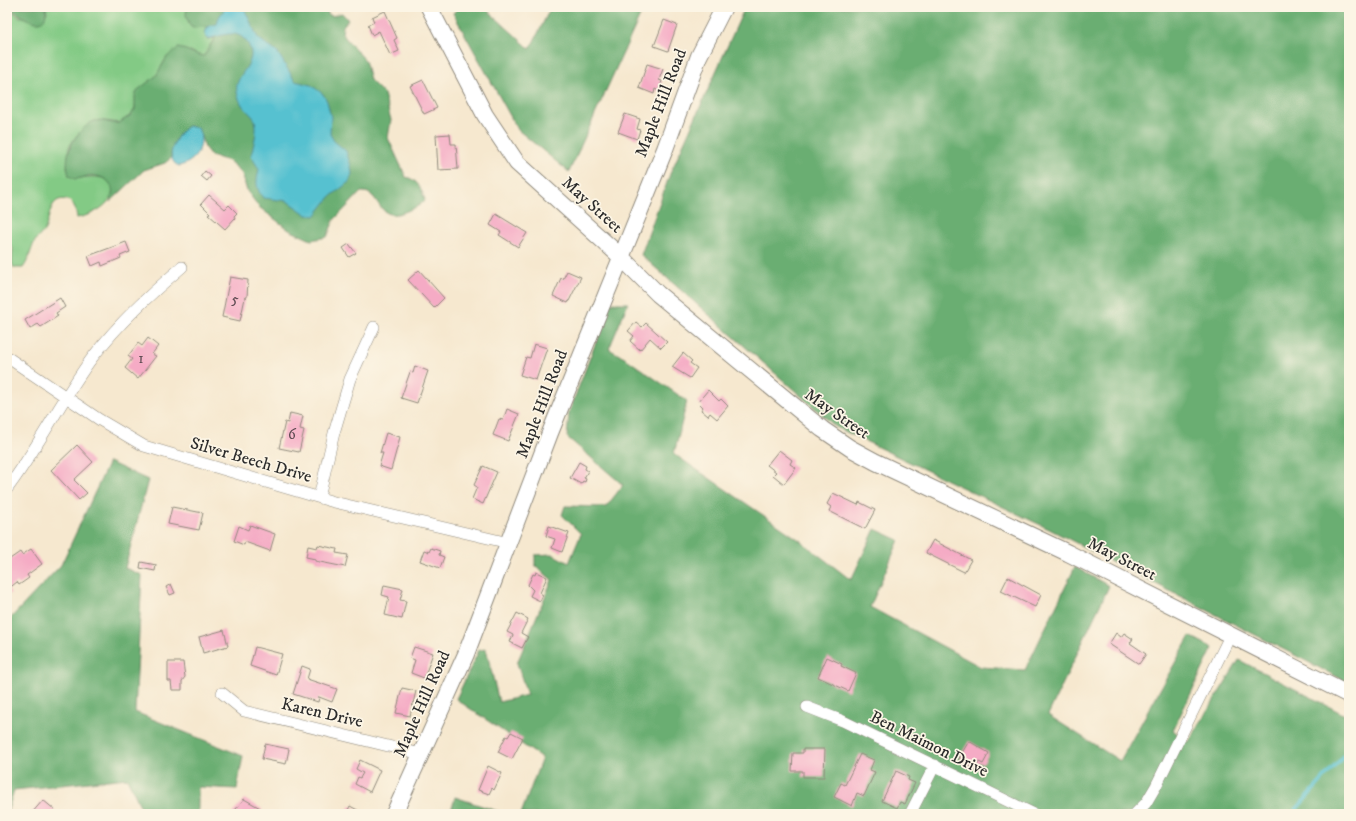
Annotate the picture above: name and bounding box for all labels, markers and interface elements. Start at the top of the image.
street label: Maple Hill Road [630,45,692,160]
street label: May Street [557,172,627,239]
house number: 5 [231,290,239,309]
street label: Maple Hill Road [511,346,573,461]
house number: 1 [138,349,144,368]
street label: May Street [800,384,874,445]
house number: 6 [288,425,297,444]
street label: Silver Beech Drive [188,432,314,488]
street label: May Street [1084,532,1161,586]
street label: Maple Hill Road [389,647,456,761]
street label: Karen Drive [279,693,365,733]
street label: Ben Maimon Drive [866,706,992,782]

